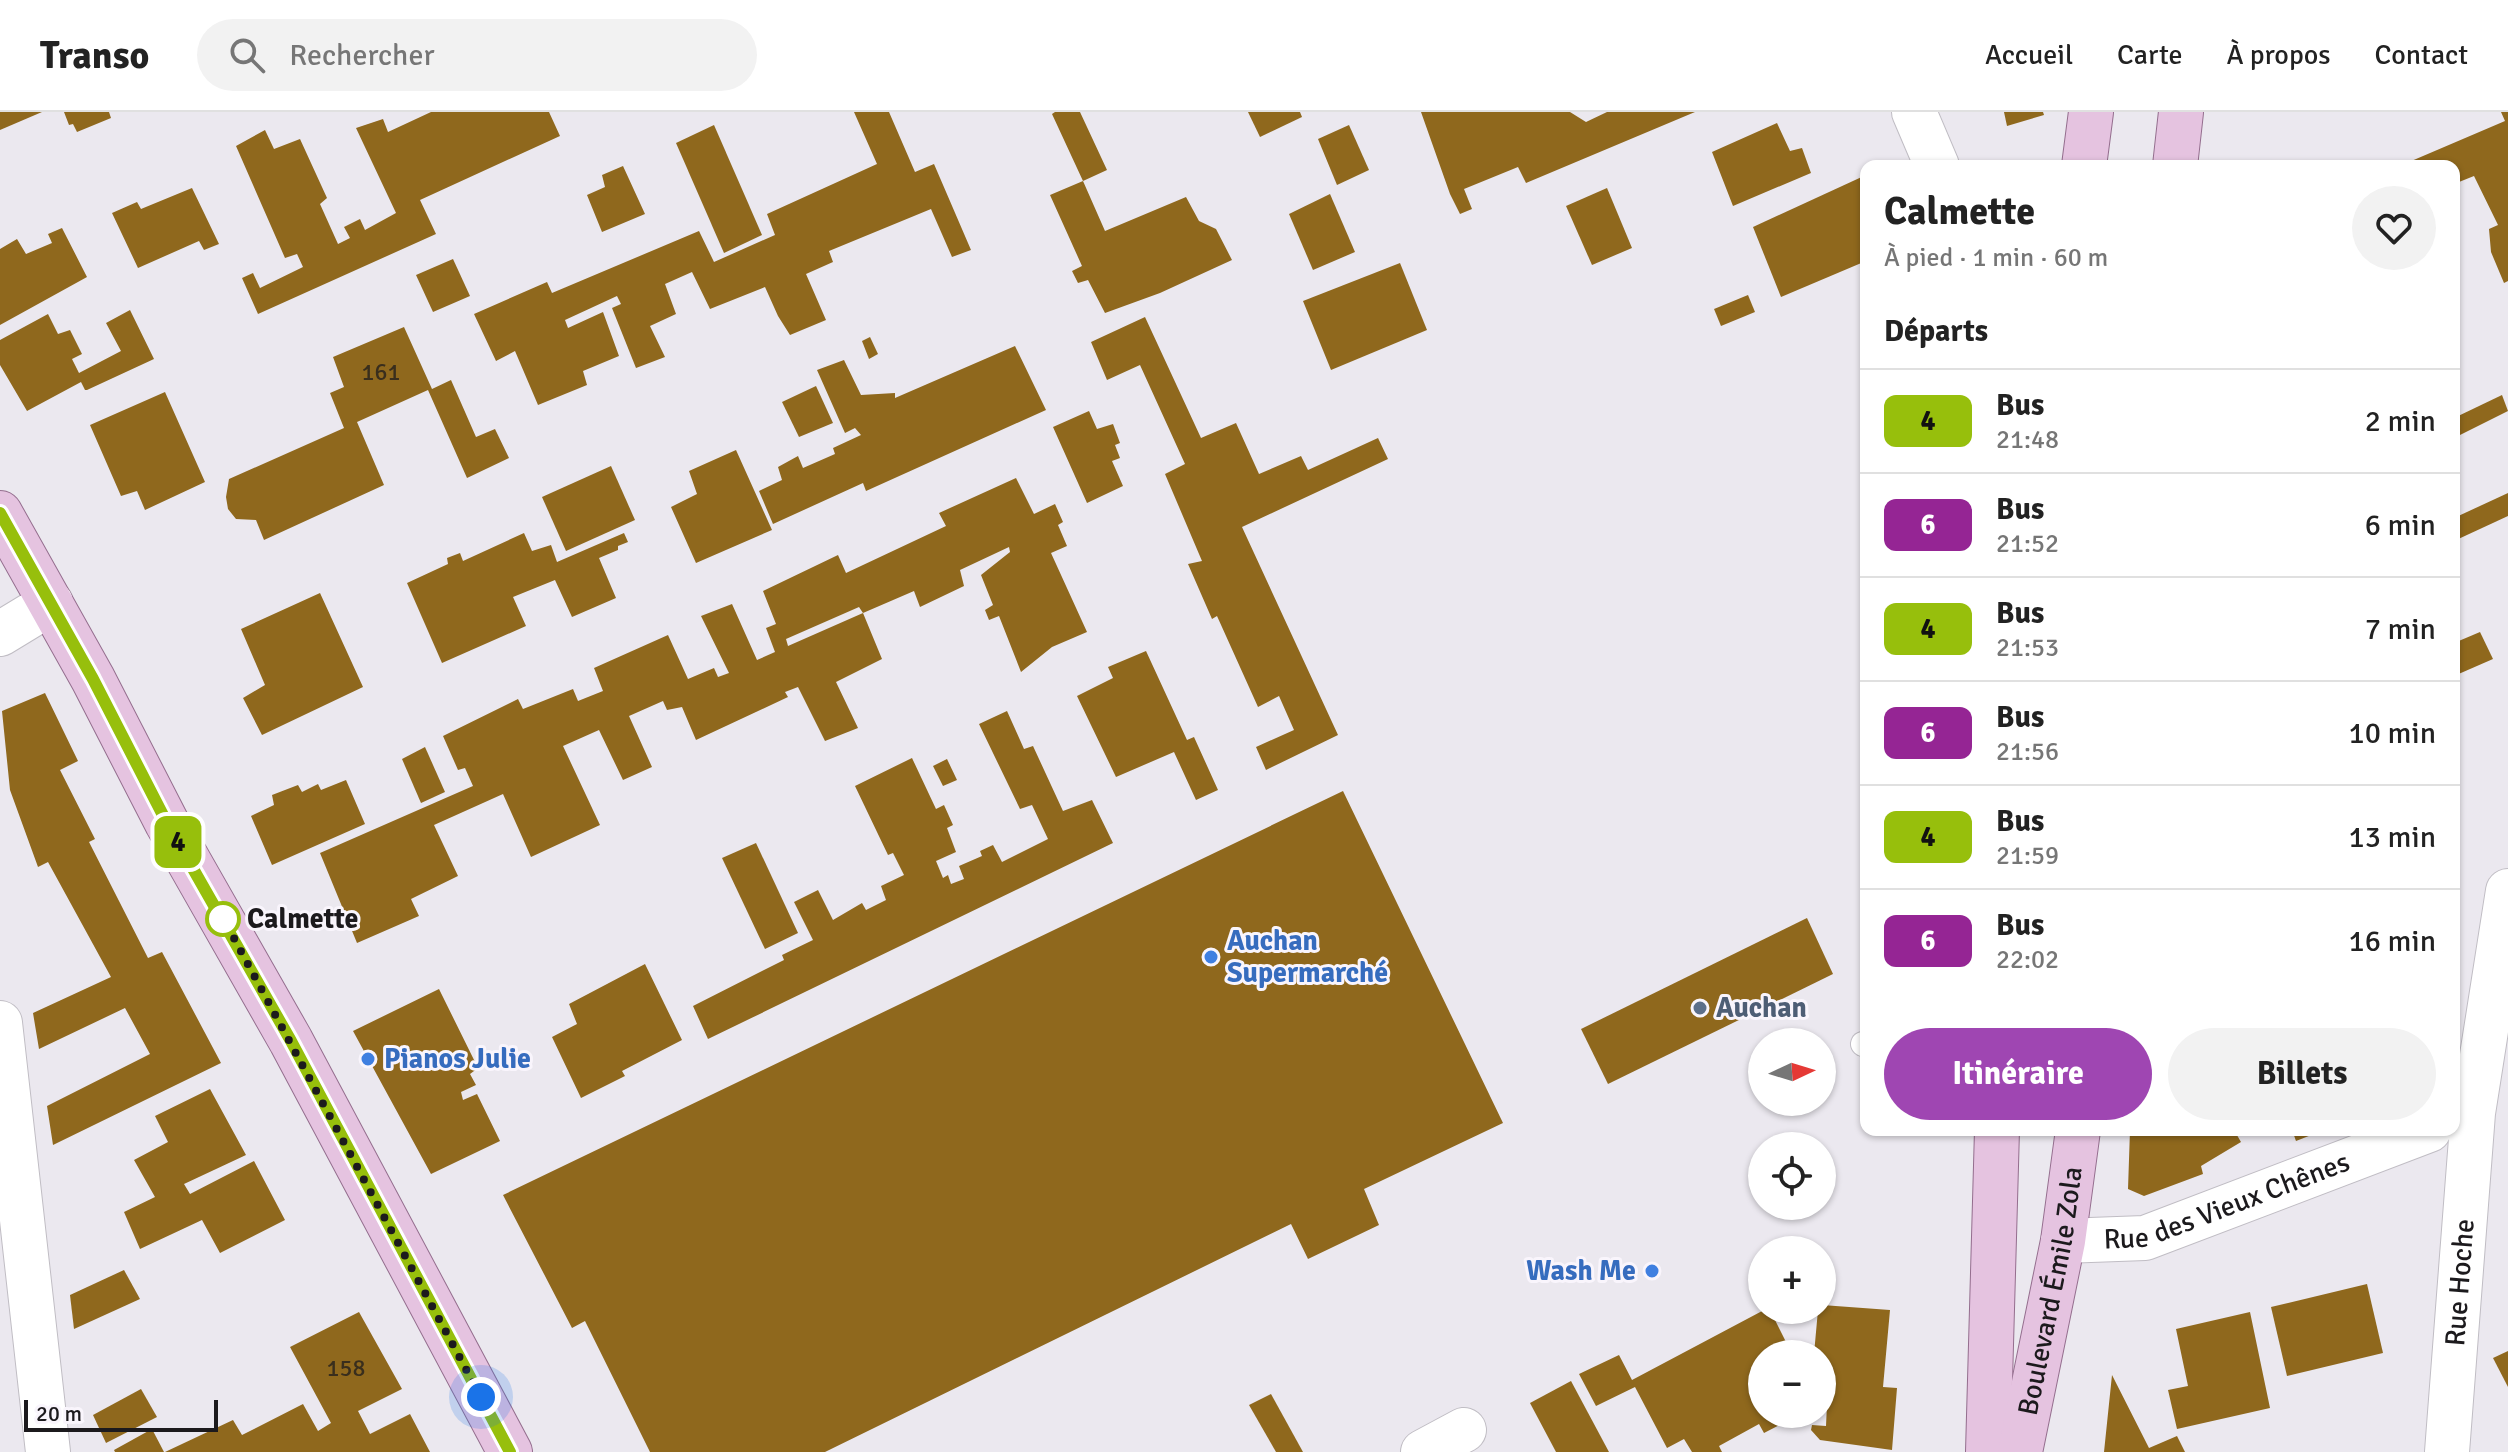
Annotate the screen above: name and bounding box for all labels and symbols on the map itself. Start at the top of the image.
house number: 161 [362,357,400,387]
line badge: 4 [152,816,204,868]
marker: Calmette [206,902,240,936]
place label: Calmette [247,902,358,936]
place label: Auchan Supermarché [1227,924,1388,990]
marker: Auchan Supermarché [1202,948,1220,966]
place label: Auchan [1716,991,1807,1025]
marker: Auchan [1691,999,1709,1017]
north arrow [1748,1028,1836,1116]
place label: Pianos Julie [384,1042,531,1076]
marker: Pianos Julie [359,1050,377,1068]
street label: Rue des Vieux Chênes [2103,1145,2354,1257]
street label: Boulevard Émile Zola [2011,1165,2090,1418]
street label: Rue Hoche [2438,1218,2482,1347]
place label: Wash Me [1526,1254,1636,1288]
marker: Wash Me [1643,1262,1661,1280]
house number: 158 [327,1353,365,1383]
your location [461,1377,501,1417]
scale bar [24,1396,218,1432]

